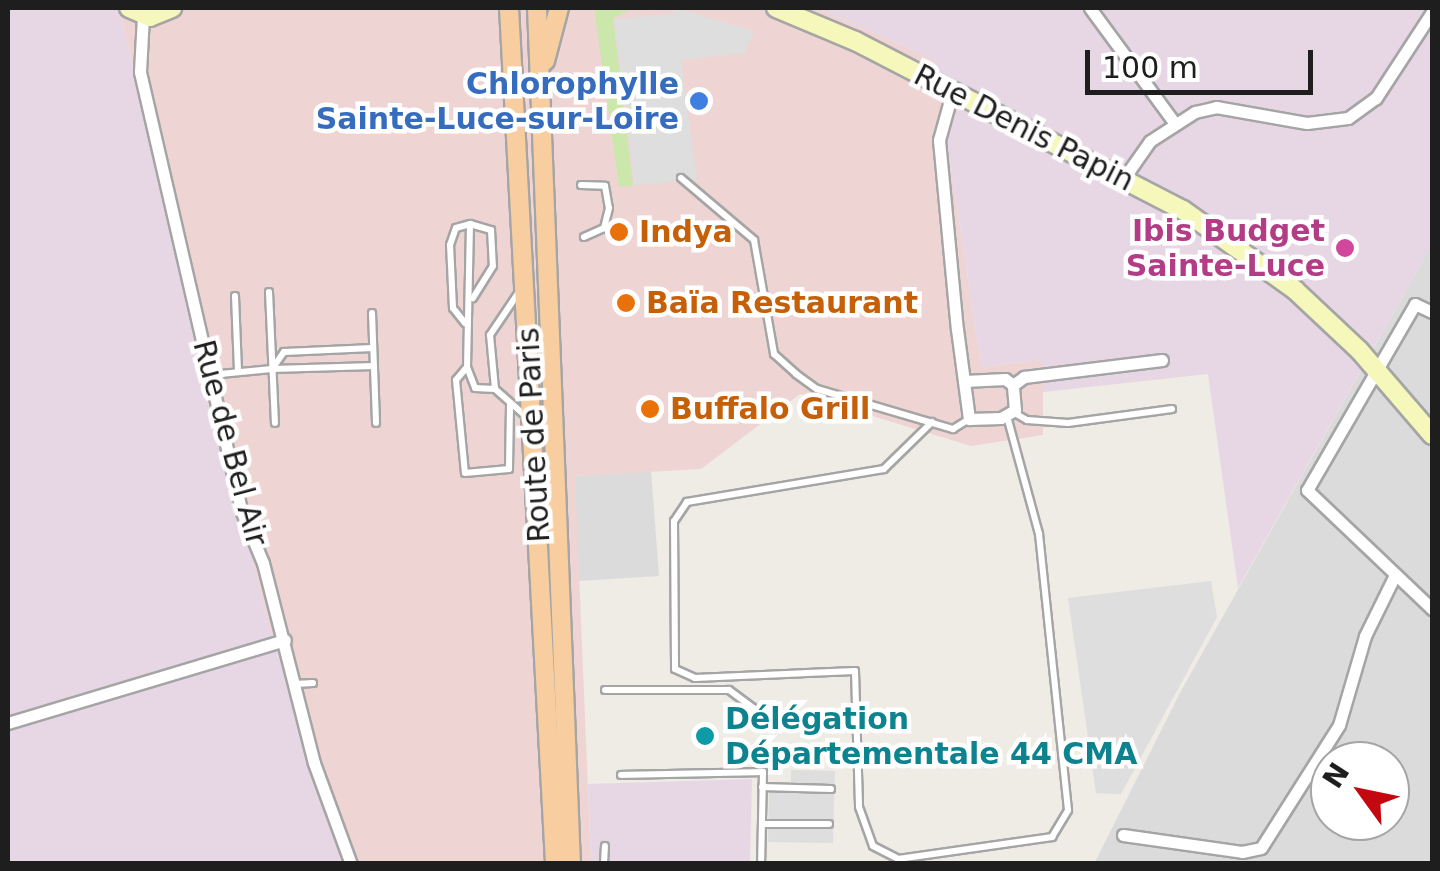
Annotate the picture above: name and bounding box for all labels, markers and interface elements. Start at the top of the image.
scale bar [1090,30,1318,92]
text: 100 m [1102,50,1198,85]
street label: Rue Denis Papin [908,57,1140,199]
place label: Chlorophylle Sainte-Luce-sur-Loire [316,66,679,136]
marker: Chlorophylle Sainte-Luce-sur-Loire [688,90,710,112]
place label: Ibis Budget Sainte-Luce [1126,213,1325,284]
place label: Indya [639,214,733,250]
marker: Indya [608,221,630,243]
marker: Ibis Budget Sainte-Luce [1334,237,1356,259]
place label: Baïa Restaurant [646,285,918,321]
marker: Baïa Restaurant [615,292,637,314]
street label: Route de Paris [510,327,558,543]
street label: Rue de Bel Air [185,336,275,550]
place label: Buffalo Grill [670,391,870,427]
marker: Buffalo Grill [639,398,661,420]
place label: Délégation Départementale 44 CMA [725,701,1137,772]
marker: Délégation Départementale 44 CMA [694,725,716,747]
north arrow [1310,741,1410,841]
text: N [1316,757,1356,794]

